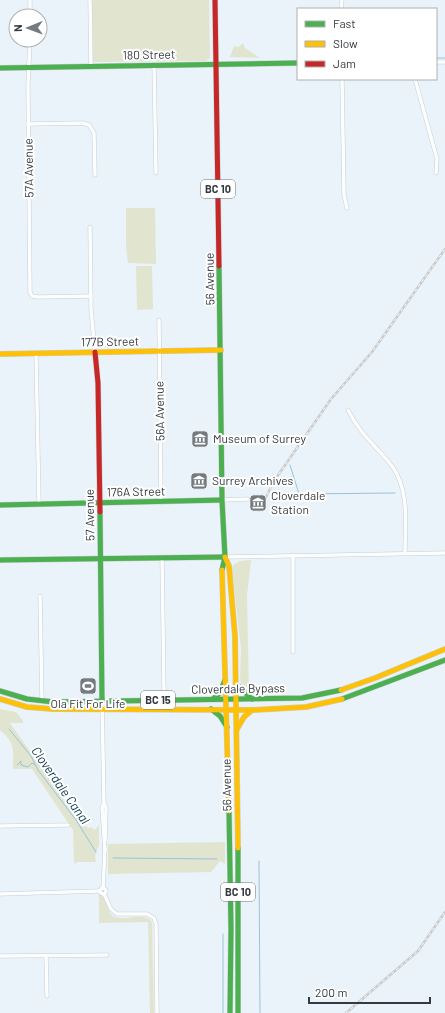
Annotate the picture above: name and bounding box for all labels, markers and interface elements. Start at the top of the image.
north arrow [8,8,48,48]
legend [297,8,437,80]
text: Fast [333,16,356,30]
text: N [11,24,24,32]
text: Slow [333,36,358,50]
street label: 180 Street [123,47,175,61]
text: Jam [333,56,356,70]
street label: 57A Avenue [20,138,36,198]
road number: BC 10 [201,180,235,198]
street label: 56 Avenue [202,252,216,306]
street label: 177B Street [81,333,139,349]
street label: 56A Avenue [151,381,167,441]
museum icon: Museum of Surrey [190,429,210,449]
place label: Museum of Surrey [213,431,306,445]
museum icon: Surrey Archives [189,471,209,491]
place label: Surrey Archives [212,473,293,487]
street label: 176A Street [107,483,165,499]
place label: Cloverdale Station [271,488,325,516]
street label: 57 Avenue [82,489,96,541]
museum icon: Cloverdale Station [248,493,268,513]
sports icon: Ola Fit For Life [78,676,98,696]
street label: Cloverdale Bypass [191,680,285,696]
road number: BC 15 [141,691,175,709]
place label: Ola Fit For Life [50,696,126,710]
water label: Cloverdale Canal [28,743,94,827]
street label: 56 Avenue [219,758,233,812]
road number: BC 10 [221,883,255,901]
scale bar [309,979,430,1005]
text: 200 m [315,985,347,999]

